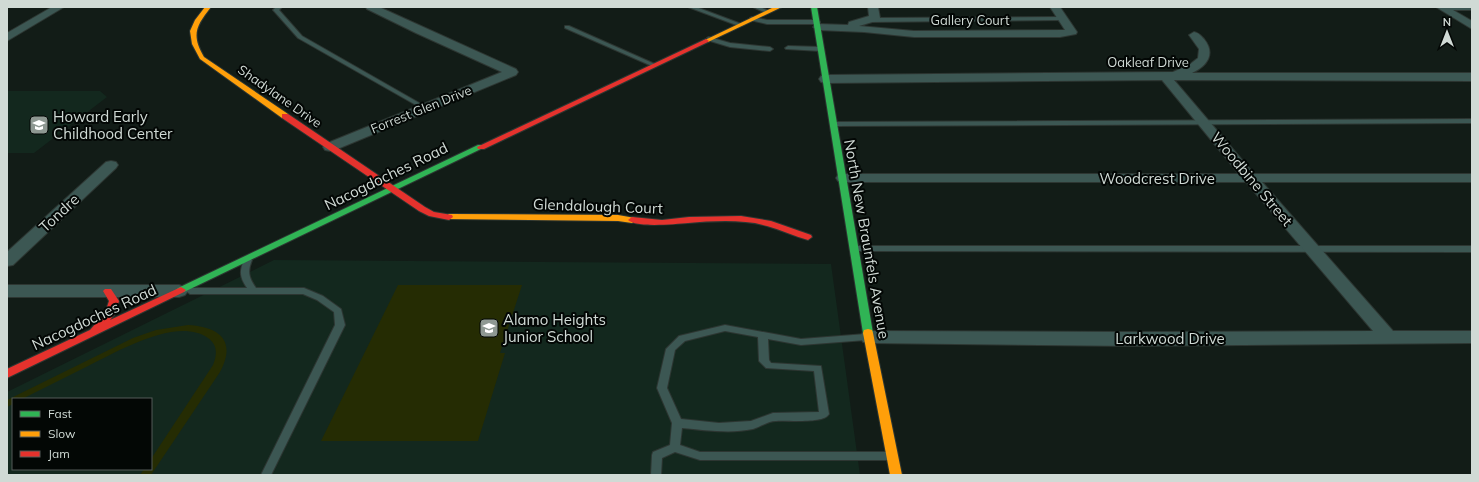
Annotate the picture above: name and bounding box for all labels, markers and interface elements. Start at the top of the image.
street label: Gallery Court [931,12,1010,28]
north arrow [1427,12,1467,52]
text: N [1443,15,1451,29]
street label: Oakleaf Drive [1107,54,1189,70]
street label: Shadylane Drive [235,61,325,131]
street label: Forrest Glen Drive [368,81,474,137]
place label: Howard Early Childhood Center [53,107,173,143]
school or university icon: Howard Early Childhood Center [28,114,50,136]
street label: Woodbine Street [1207,128,1297,230]
street label: Nacogdoches Road [321,138,451,214]
street label: North New Braunfels Avenue [840,138,894,340]
street label: Woodcrest Drive [1099,169,1215,188]
street label: Tondre [35,190,83,236]
street label: Glendalough Court [533,194,663,218]
street label: Nacogdoches Road [29,280,159,354]
place label: Alamo Heights Junior School [503,310,606,346]
school or university icon: Alamo Heights Junior School [478,317,500,339]
street label: Larkwood Drive [1115,329,1225,348]
legend [12,398,152,470]
text: Fast [48,406,72,421]
text: Slow [48,426,76,441]
text: Jam [48,446,70,461]

